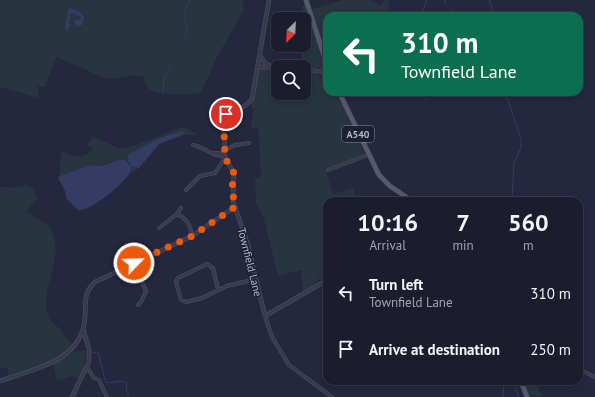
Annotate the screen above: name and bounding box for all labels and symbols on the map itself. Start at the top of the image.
north arrow [271,12,311,52]
pin [209,97,243,131]
road number: A540 [342,126,374,142]
street label: Townfield Lane [235,226,265,298]
position arrow [113,242,155,284]

